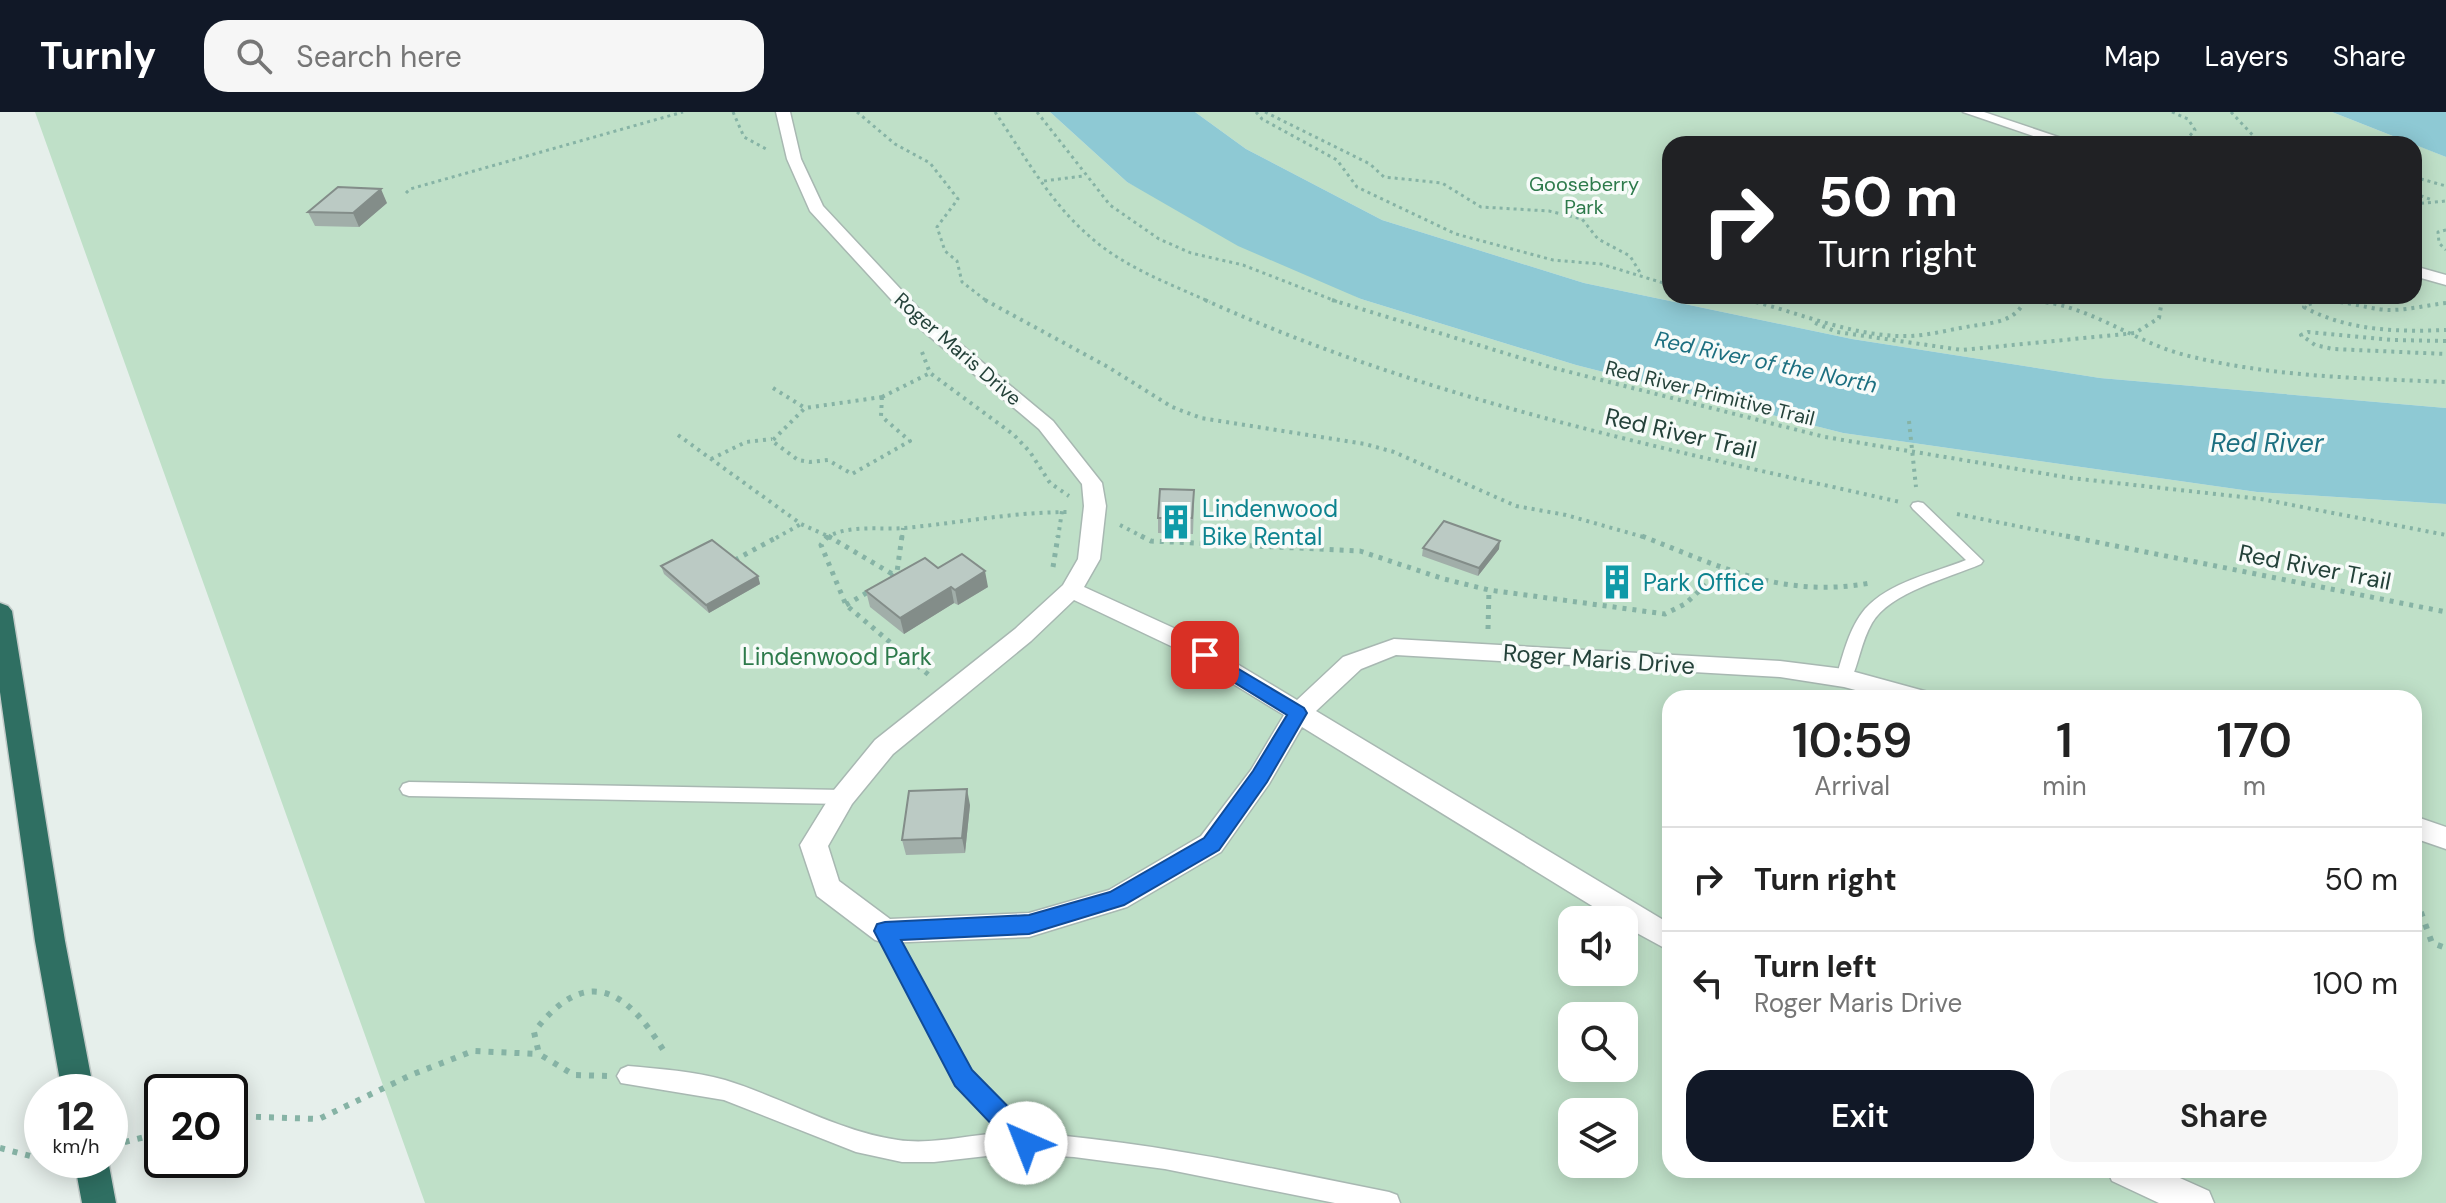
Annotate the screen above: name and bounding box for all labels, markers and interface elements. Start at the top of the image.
search box [204,20,764,92]
text: Turnly [40,31,156,81]
icon: search [232,34,276,78]
text: Search here [296,37,462,76]
text: Map [2104,38,2161,75]
text: Layers [2205,38,2289,75]
text: Share [2333,38,2406,75]
text: 50 m [1818,160,1958,233]
icon: right [1686,168,1790,272]
park label: Gooseberry Park [1529,171,1639,220]
text: Turn right [1818,231,1977,278]
street label: Roger Maris Drive [889,287,1027,411]
water label: Red River of the North [1652,324,1880,400]
street label: Red River Primitive Trail [1603,354,1817,432]
street label: Red River Trail [1602,400,1760,466]
water label: Red River [2210,426,2325,460]
place label: Lindenwood Bike Rental [1202,493,1338,552]
building icon: Lindenwood Bike Rental [1157,503,1195,541]
street label: Red River Trail [2236,537,2394,597]
building icon: Park Office [1598,563,1636,601]
place label: Park Office [1643,567,1764,598]
pin [1171,621,1239,689]
icon: arrive [1183,633,1227,677]
street label: Roger Maris Drive [1502,637,1696,681]
park label: Lindenwood Park [742,641,932,672]
text: 10:59 [1792,709,1912,772]
text: 1 [2056,709,2073,772]
text: 170 [2217,709,2292,772]
text: Arrival [1814,769,1890,803]
text: min [2042,769,2087,803]
text: m [2243,769,2266,803]
icon: right [1686,857,1730,901]
text: Turn right [1754,860,1897,899]
text: 50 m [2324,860,2398,899]
map controls [1558,906,1638,1178]
button: sound [1558,906,1638,986]
text: Turn left [1754,947,1877,986]
icon: left [1686,961,1730,1005]
text: 100 m [2313,964,2398,1003]
text: Roger Maris Drive [1754,986,1962,1020]
button: search [1558,1002,1638,1082]
button: Exit [1686,1070,2034,1162]
button: Share [2050,1070,2398,1162]
speed limit sign: 20 [144,1074,248,1178]
text: 12 [57,1090,95,1142]
button: layers [1558,1098,1638,1178]
position arrow [984,1101,1068,1185]
text: km/h [52,1133,100,1159]

